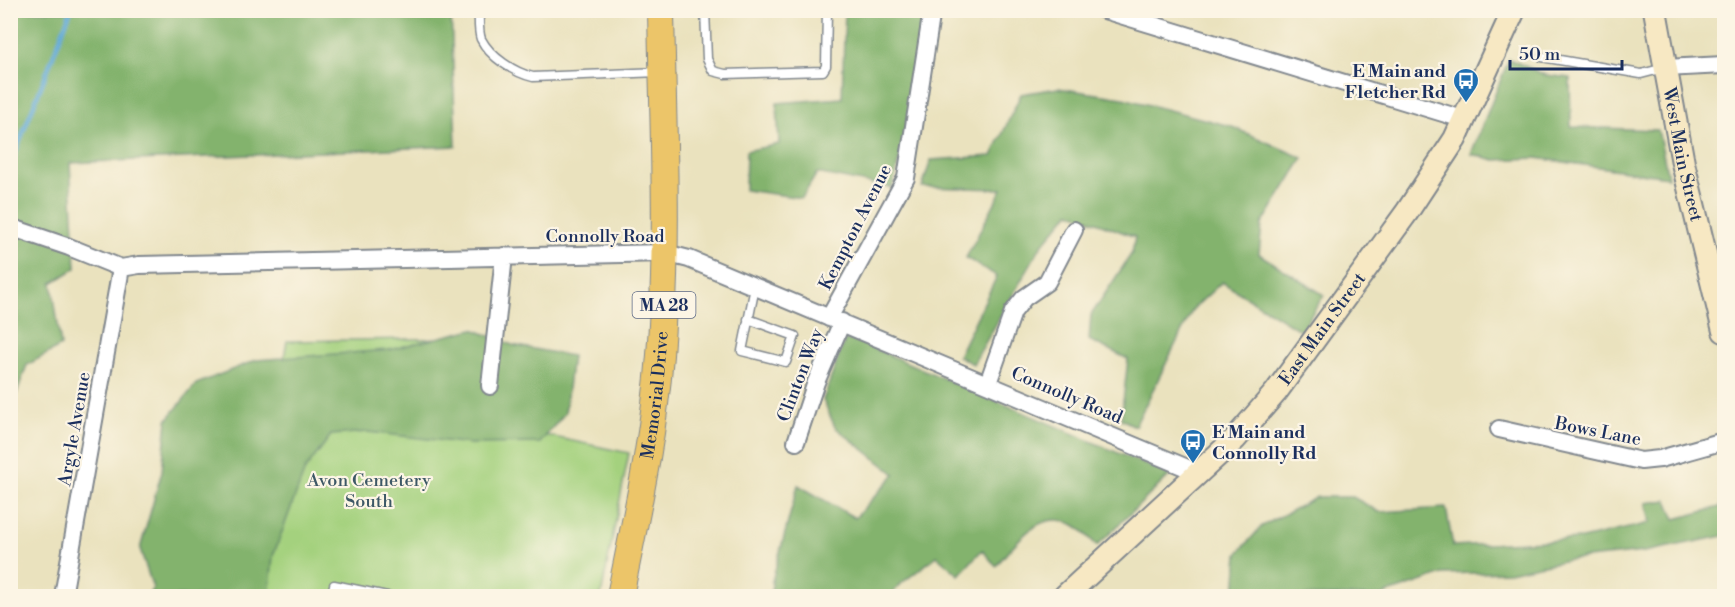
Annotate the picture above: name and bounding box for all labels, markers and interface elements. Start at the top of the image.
scale bar [1510,33,1622,71]
text: 50 m [1519,43,1561,66]
place label: E Main and Fletcher Rd [1345,60,1446,104]
bus stop icon: E Main and Fletcher Rd [1451,66,1481,104]
street label: West Main Street [1657,84,1708,225]
street label: Kempton Avenue [814,160,897,294]
street label: Connolly Road [546,225,665,248]
street label: East Main Street [1274,268,1372,390]
road number: MA 28 [632,292,696,318]
street label: Clinton Way [772,325,829,425]
street label: Memorial Drive [636,330,674,461]
street label: Connolly Road [1008,362,1127,430]
street label: Argyle Avenue [53,370,96,489]
street label: Bows Lane [1552,412,1643,451]
place label: E Main and Connolly Rd [1212,421,1317,465]
bus stop icon: E Main and Connolly Rd [1178,427,1208,465]
park label: Avon Cemetery South [306,469,431,513]

